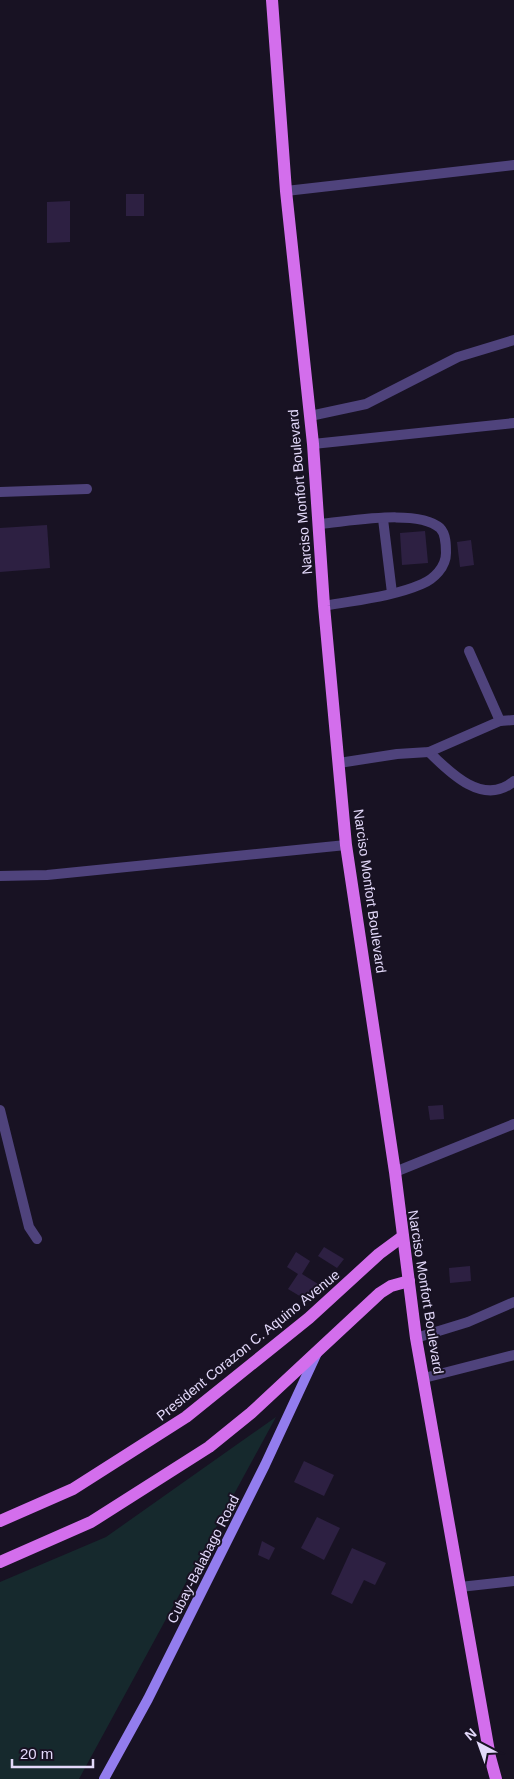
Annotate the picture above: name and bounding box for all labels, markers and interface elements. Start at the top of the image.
street label: Narciso Monfort Boulevard [285,409,315,575]
street label: Narciso Monfort Boulevard [351,808,389,974]
street label: Narciso Monfort Boulevard [405,1209,447,1375]
street label: President Corazon C. Aquino Avenue [153,1266,343,1424]
street label: Cubay-Balabago Road [164,1492,242,1626]
north arrow [454,1719,504,1769]
text: N [461,1725,480,1744]
scale bar [12,1736,94,1768]
text: 20 m [20,1745,53,1762]

